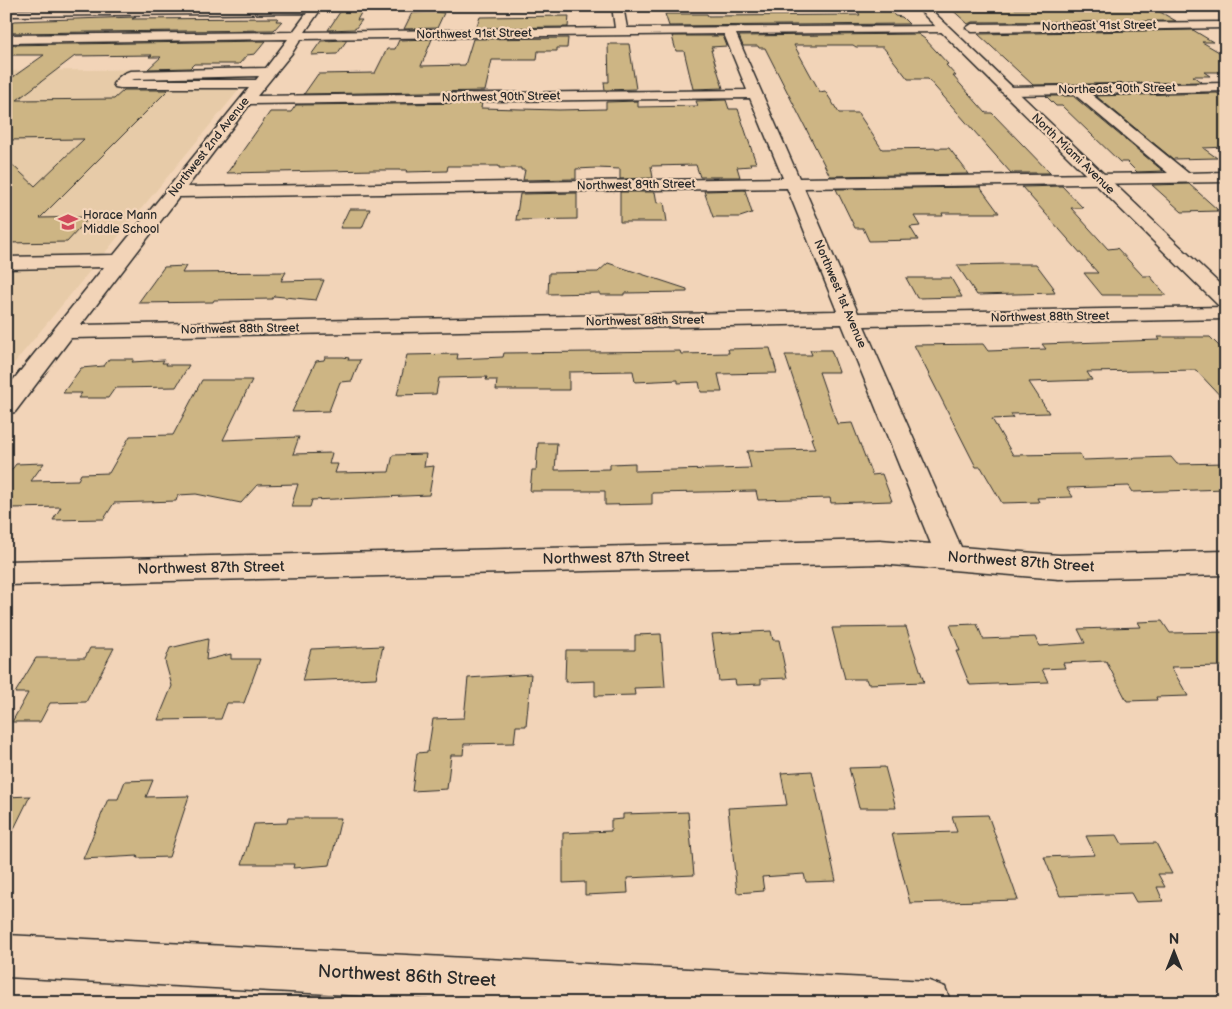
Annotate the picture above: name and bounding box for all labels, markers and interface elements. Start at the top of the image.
street label: Northeast 91st Street [1042,17,1157,34]
street label: Northwest 91st Street [416,25,532,43]
street label: Northeast 90th Street [1058,80,1176,98]
street label: Northwest 90th Street [442,88,561,106]
street label: Northwest 2nd Avenue [165,94,253,200]
street label: North Miami Avenue [1028,110,1118,198]
street label: Northwest 89th Street [577,176,696,194]
place label: Horace Mann Middle School [83,208,159,237]
school or university icon: Horace Mann Middle School [57,211,79,233]
street label: Northwest 1st Avenue [810,238,870,350]
street label: Northwest 88th Street [991,308,1110,326]
street label: Northwest 88th Street [586,312,705,330]
street label: Northwest 88th Street [181,320,300,338]
street label: Northwest 87th Street [542,547,690,569]
street label: Northwest 87th Street [947,547,1095,577]
street label: Northwest 87th Street [137,557,285,579]
north arrow [1150,926,1200,976]
text: N [1169,931,1179,948]
street label: Northwest 86th Street [317,961,497,991]

